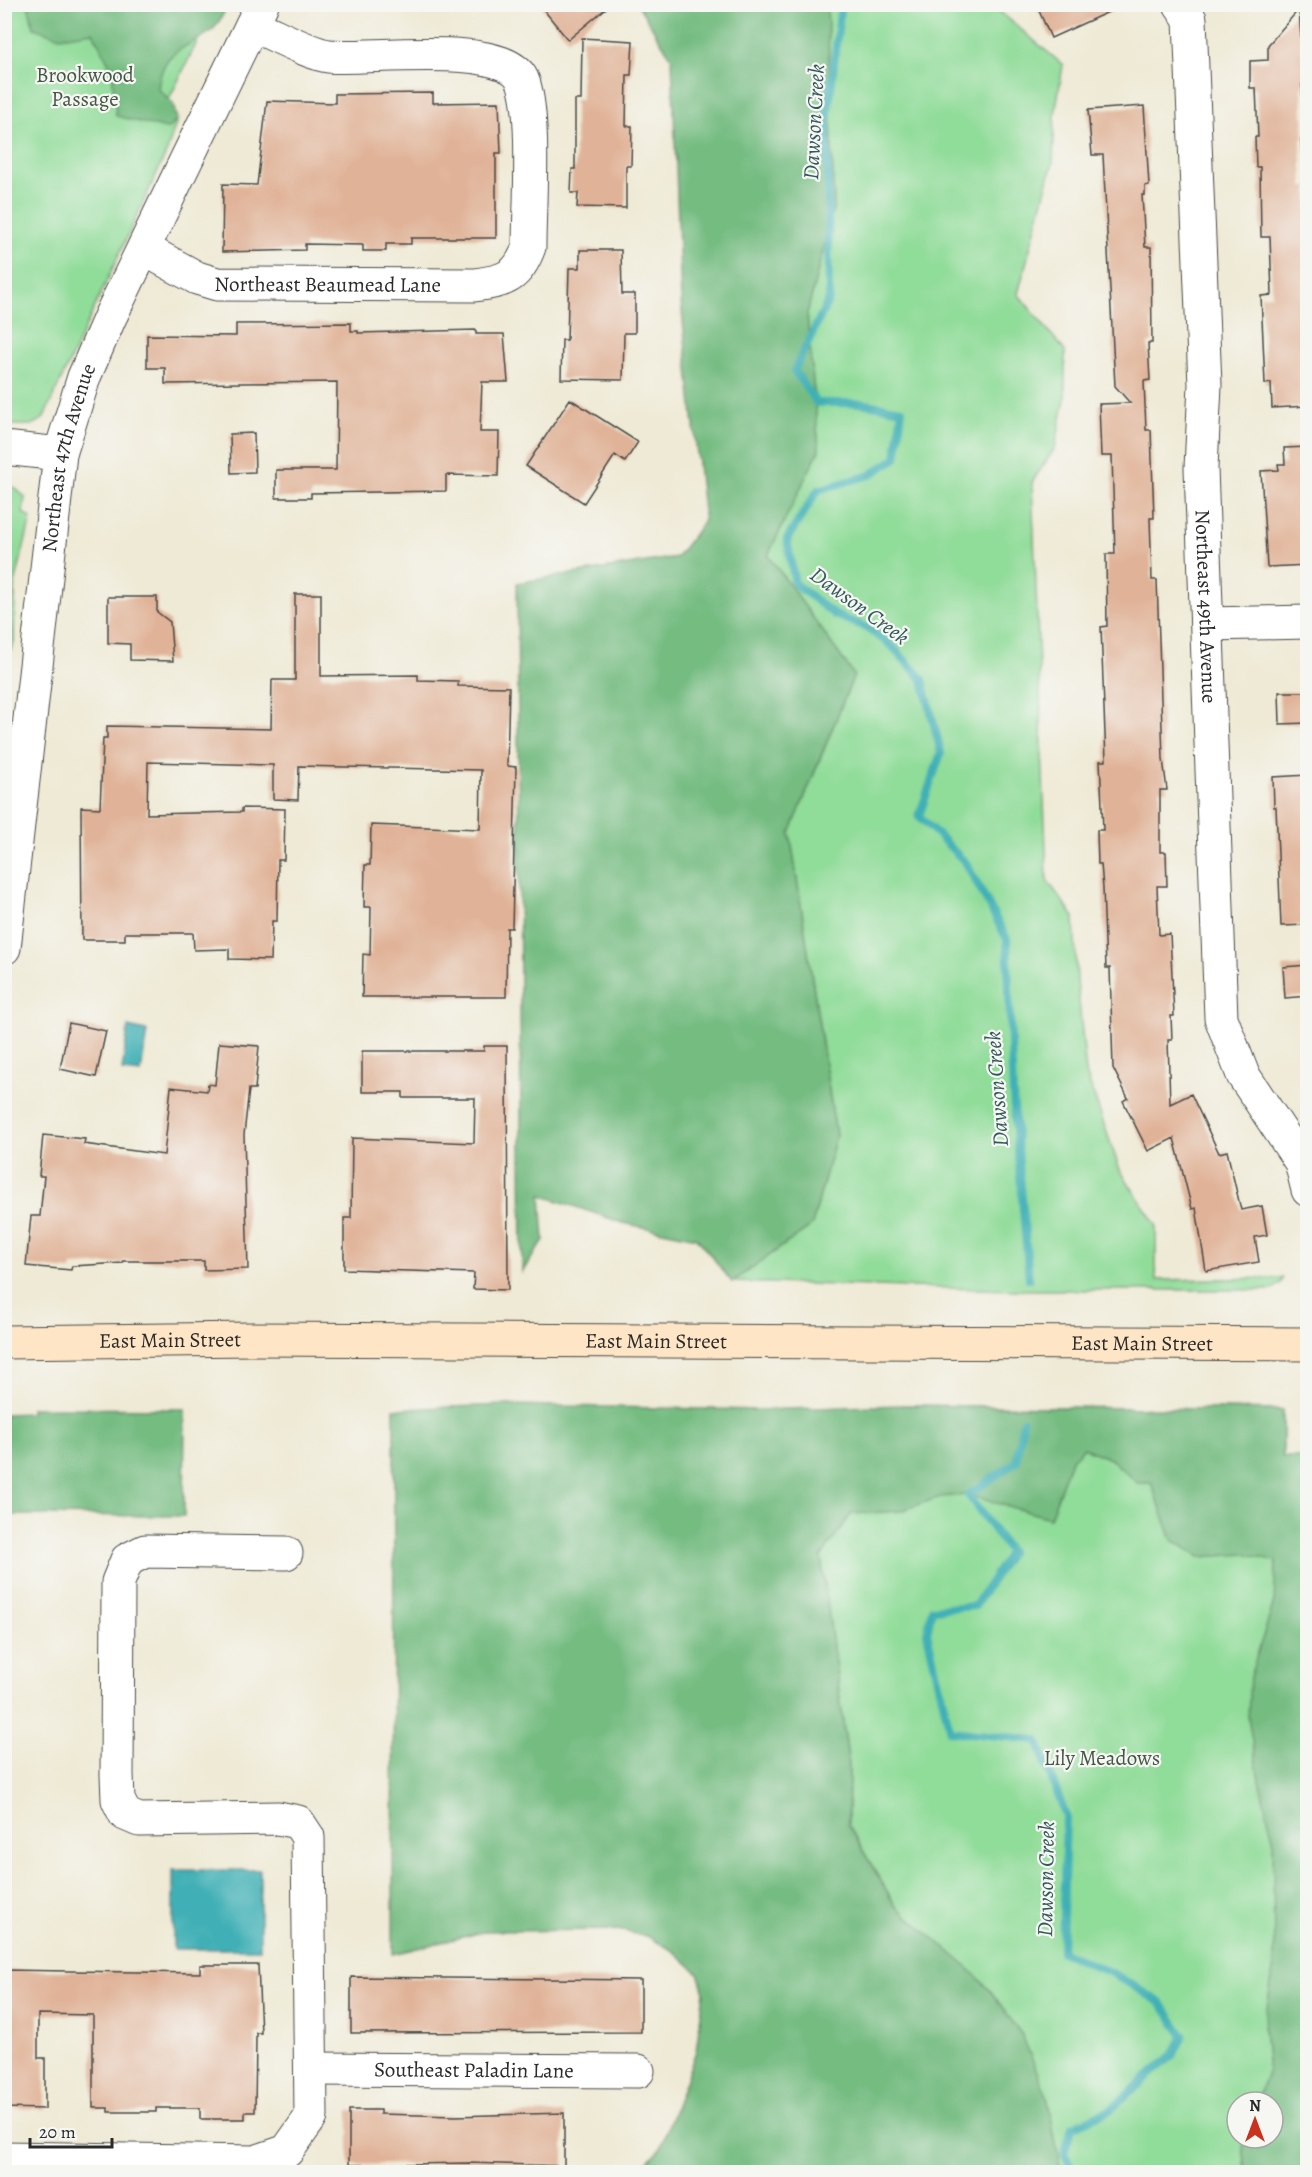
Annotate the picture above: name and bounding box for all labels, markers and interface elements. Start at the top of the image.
park label: Brookwood Passage [36,61,135,113]
water label: Dawson Creek [796,63,832,181]
street label: Northeast Beaumead Lane [214,270,441,299]
street label: Northeast 47th Avenue [35,359,102,554]
street label: Northeast 49th Avenue [1189,509,1224,704]
water label: Dawson Creek [804,560,915,652]
water label: Dawson Creek [978,1030,1016,1148]
street label: East Main Street [99,1325,241,1355]
street label: East Main Street [585,1327,727,1355]
street label: East Main Street [1071,1329,1213,1358]
park label: Lily Meadows [1044,1744,1160,1772]
water label: Dawson Creek [1030,1821,1062,1937]
street label: Southeast Paladin Lane [374,2055,574,2085]
north arrow [1225,2090,1285,2150]
text: N [1249,2095,1261,2117]
scale bar [30,2111,112,2149]
text: 20 m [39,2120,76,2144]

